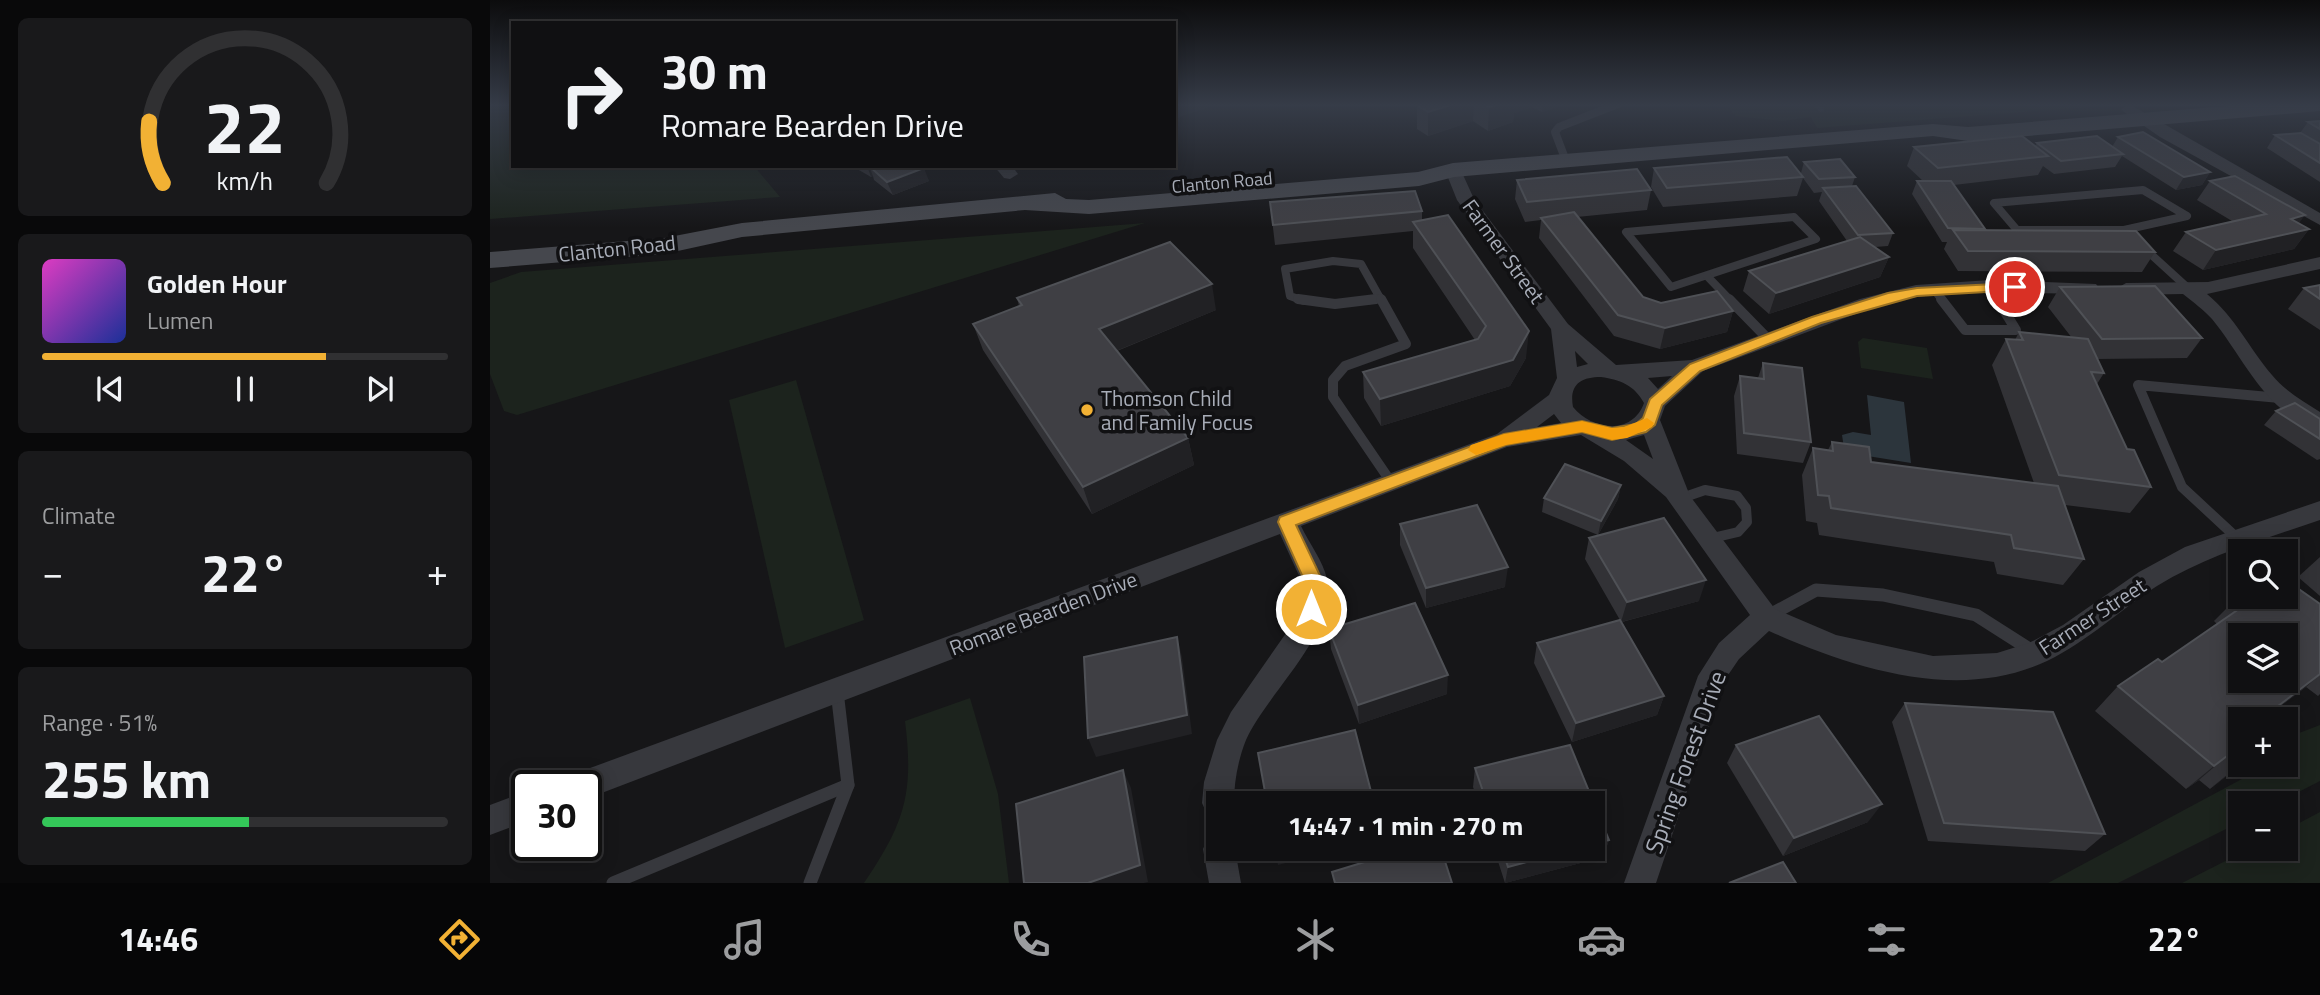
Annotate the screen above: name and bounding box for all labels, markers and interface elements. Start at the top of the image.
text: 30 m [661,33,768,108]
icon: right [546,49,637,140]
text: 22 [204,72,286,182]
text: Romare Bearden Drive [661,101,964,149]
text: km/h [217,162,273,200]
street label: Clanton Road [1171,164,1273,200]
street label: Farmer Street [1455,192,1553,310]
street label: Clanton Road [557,226,677,270]
pin [1985,257,2045,317]
text: Golden Hour [147,264,287,303]
icon: arrive [1996,268,2034,306]
text: Lumen [147,303,213,338]
icon: previous [91,370,129,408]
icon: pause [226,370,264,408]
icon: next [361,370,399,408]
place label: Thomson Child and Family Focus [1101,382,1253,438]
marker: Thomson Child and Family Focus [1079,402,1095,418]
text: Climate [42,498,115,533]
text: 22° [201,533,289,612]
map controls [2228,539,2298,861]
button: search [2228,539,2298,609]
text: − [42,543,63,601]
text: + [427,543,448,601]
street label: Romare Bearden Drive [944,562,1142,664]
street label: Farmer Street [2032,569,2153,663]
position arrow [1274,572,1348,646]
button: layers [2228,623,2298,693]
street label: Spring Forest Drive [1635,666,1735,858]
text: Range · 51% [42,705,157,740]
button: + [2228,707,2298,777]
text: 255 km [42,739,211,818]
speed limit sign: 30 [511,770,602,861]
button: − [2228,791,2298,861]
text: 14:47 · 1 min · 270 m [1288,806,1523,845]
text: 14:46 [118,915,198,963]
icon: directions [435,915,484,964]
icon: music [720,915,769,964]
icon: phone [1006,915,1055,964]
icon: climate [1291,915,1340,964]
icon: car [1577,915,1626,964]
icon: filters [1862,915,1911,964]
text: 22° [2148,915,2202,963]

